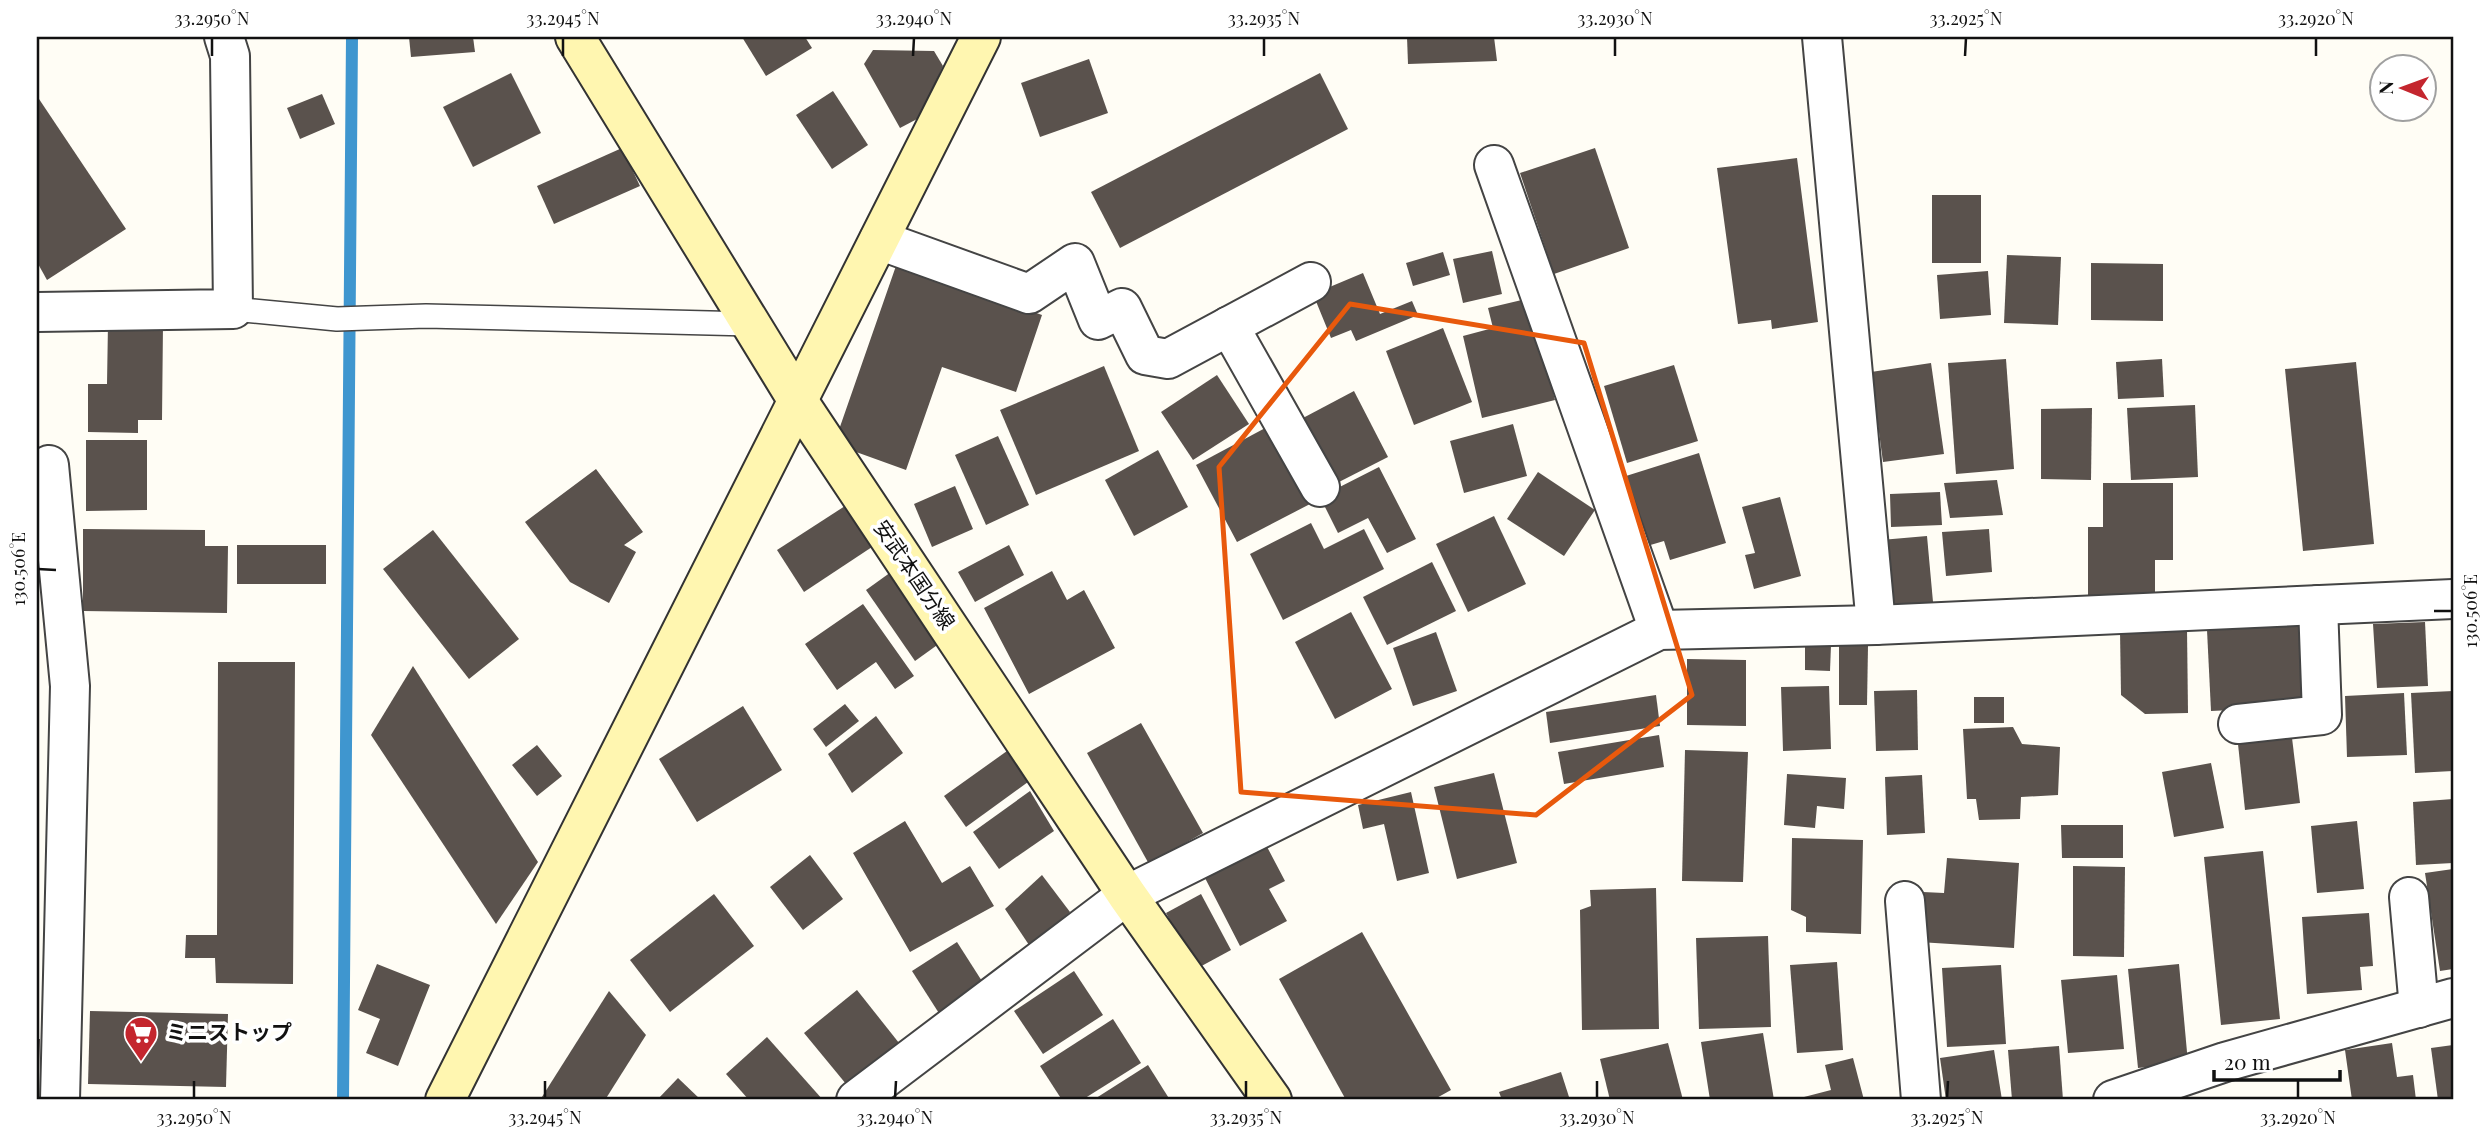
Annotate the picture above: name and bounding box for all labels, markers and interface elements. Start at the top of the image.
text: 33.2950°N [175,6,250,30]
text: 33.2945°N [526,6,600,30]
text: 33.2940°N [876,6,952,30]
text: 33.2935°N [1228,6,1301,30]
text: 33.2930°N [1577,6,1653,30]
text: 33.2925°N [1929,6,2003,30]
text: 33.2920°N [2278,6,2354,30]
north arrow [2368,52,2438,122]
text: N [2372,80,2398,95]
street label: 安武本国分線 [869,514,962,634]
text: 130.506°E [6,532,30,606]
text: 130.506°E [2458,574,2482,648]
supermarket icon: ミニストップ [122,1014,160,1063]
place label: ミニストップ [166,1017,292,1045]
scale bar [2214,1039,2340,1083]
text: 20 m [2224,1047,2271,1075]
text: 33.2950°N [157,1105,232,1129]
text: 33.2945°N [508,1105,582,1129]
text: 33.2940°N [857,1105,933,1129]
text: 33.2935°N [1210,1105,1283,1129]
text: 33.2930°N [1559,1105,1635,1129]
text: 33.2925°N [1910,1105,1984,1129]
text: 33.2920°N [2260,1105,2336,1129]

